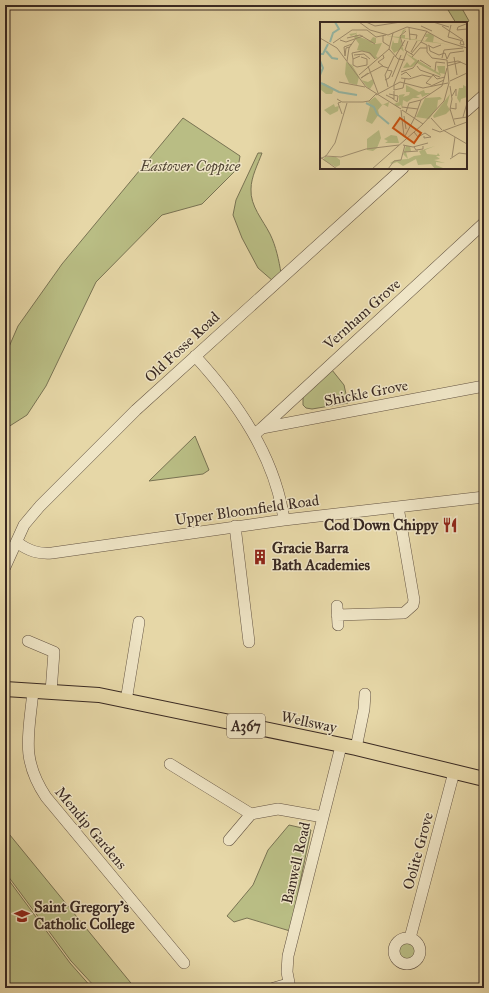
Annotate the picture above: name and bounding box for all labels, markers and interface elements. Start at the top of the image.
inset map [320,22,467,169]
park label: Eastover Coppice [139,157,240,176]
street label: Vernham Grove [319,275,404,354]
street label: Old Fosse Road [141,307,223,386]
street label: Shickle Grove [322,376,410,410]
street label: Upper Bloomfield Road [174,491,321,529]
place label: Cod Down Chippy [324,516,439,535]
restaurant icon: Cod Down Chippy [441,516,459,534]
place label: Gracie Barra Bath Academies [272,539,371,574]
building icon: Gracie Barra Bath Academies [251,548,269,566]
street label: Wellsway [280,707,339,737]
road number: A367 [227,714,265,738]
street label: Mendip Gardens [51,783,131,873]
street label: Oolite Grove [399,810,437,892]
street label: Banwell Road [278,820,314,906]
place label: Saint Gregory's Catholic College [34,898,136,934]
school or university icon: Saint Gregory's Catholic College [13,907,31,925]

